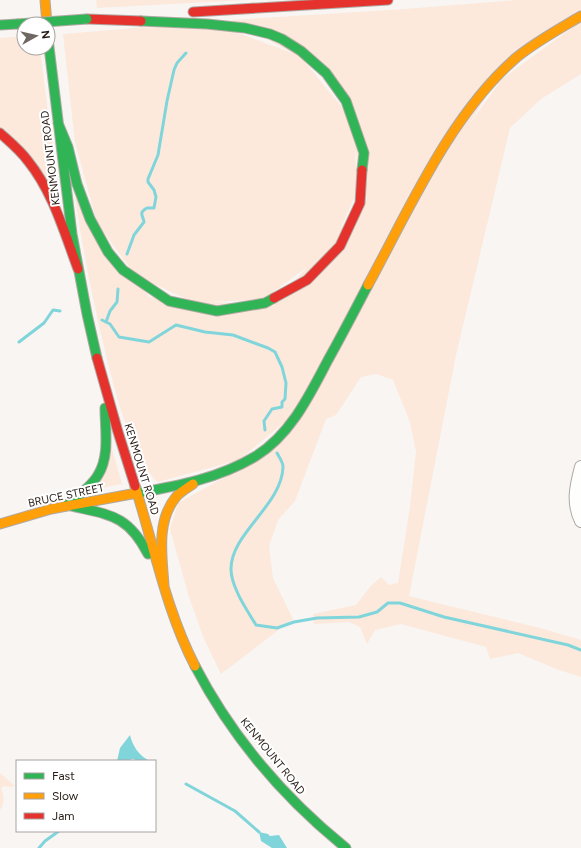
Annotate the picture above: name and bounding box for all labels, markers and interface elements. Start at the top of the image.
north arrow [16,16,56,56]
text: N [38,30,52,40]
street label: KENMOUNT ROAD [38,110,63,206]
street label: KENMOUNT ROAD [121,422,162,517]
street label: BRUCE STREET [27,481,105,510]
street label: KENMOUNT ROAD [238,715,308,798]
legend [16,760,156,832]
text: Fast [52,769,75,783]
text: Slow [52,789,79,803]
text: Jam [52,809,75,823]

